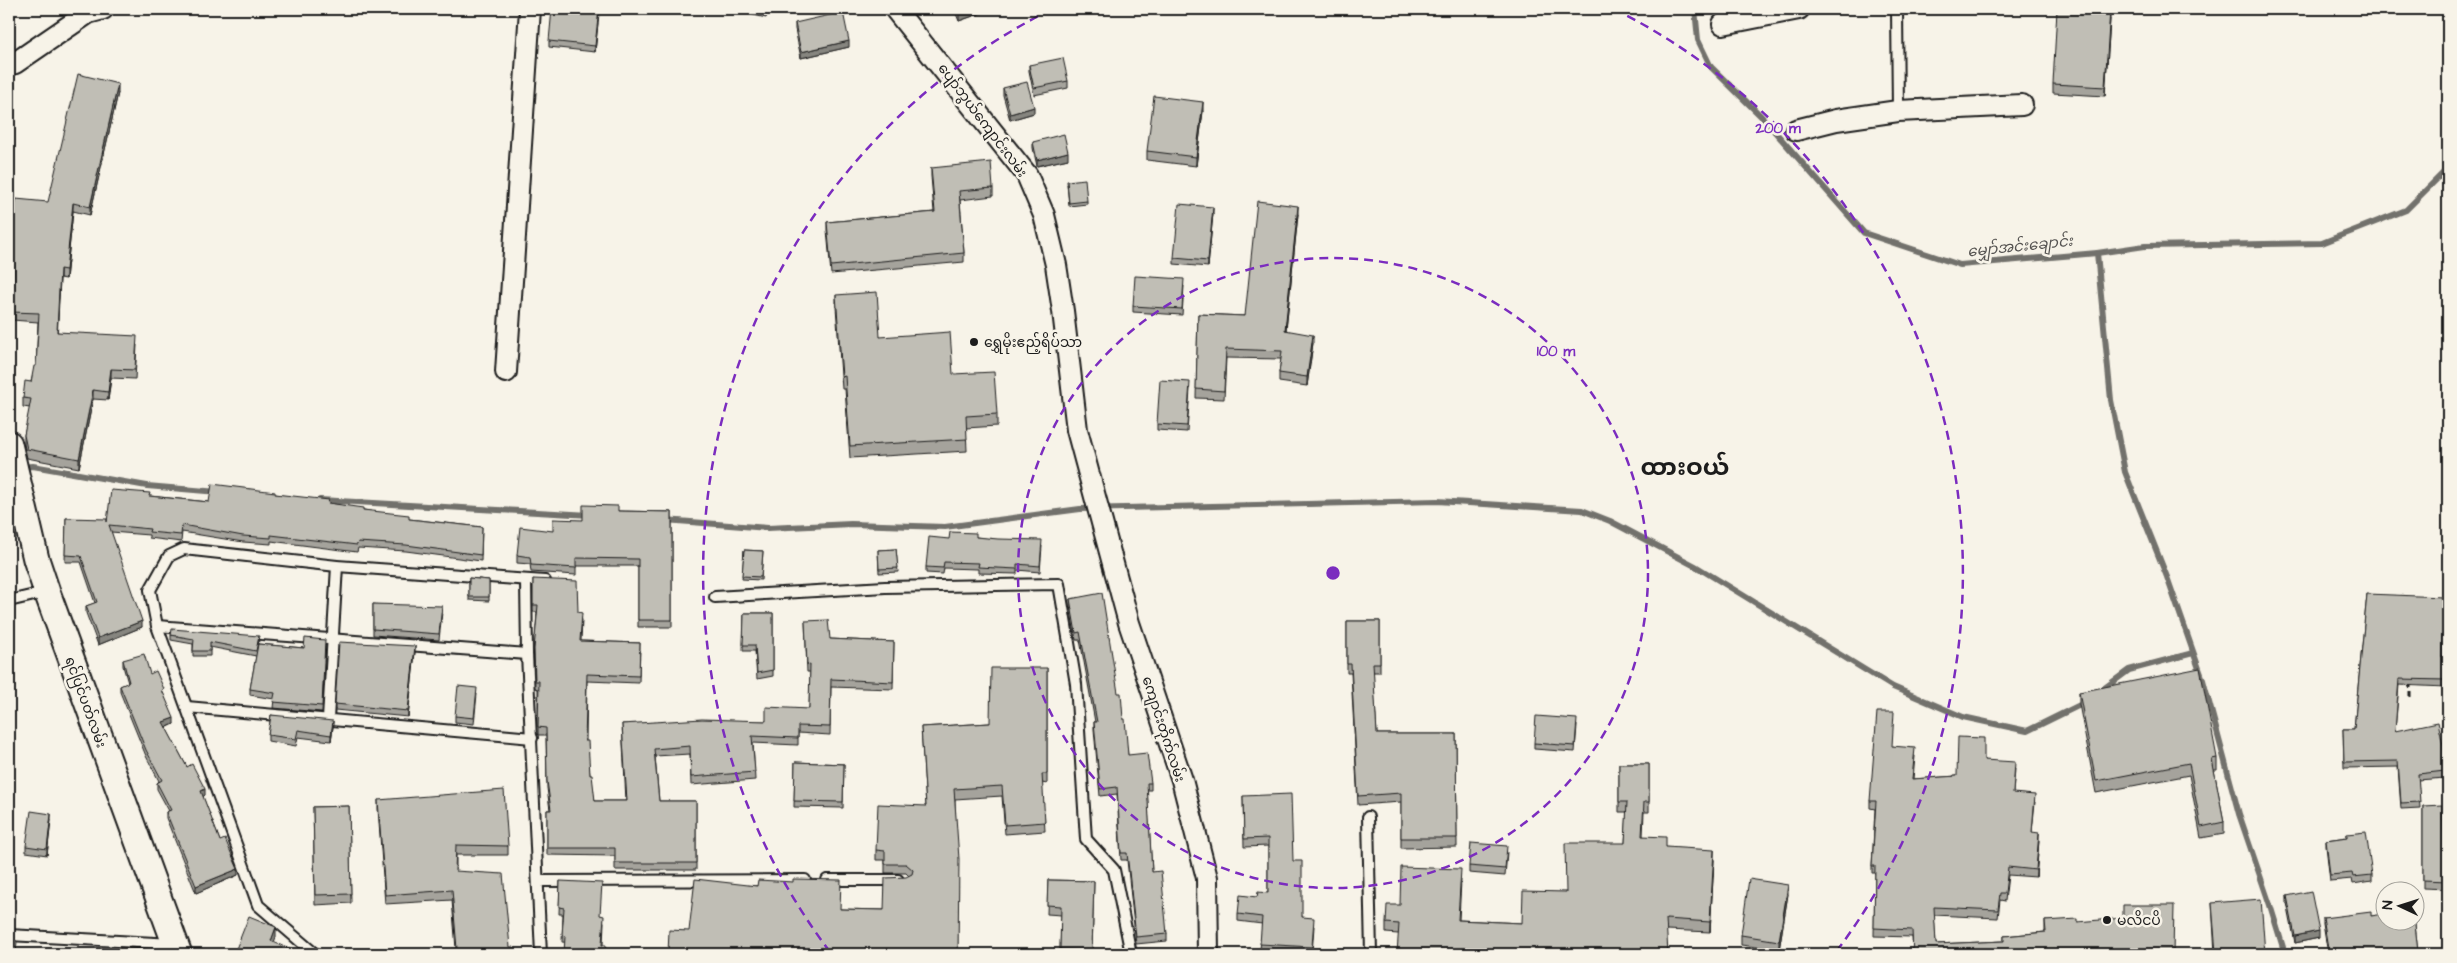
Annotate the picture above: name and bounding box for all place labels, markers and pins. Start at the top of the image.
place label: ရွှေမိုးဧည့်ရိပ်သာ [984,332,1082,354]
marker: ရွှေမိုးဧည့်ရိပ်သာ [968,336,980,348]
centre of rings [1324,564,1342,582]
place label: မလိငပိ [2117,910,2161,931]
marker: မလိငပိ [2101,914,2113,926]

